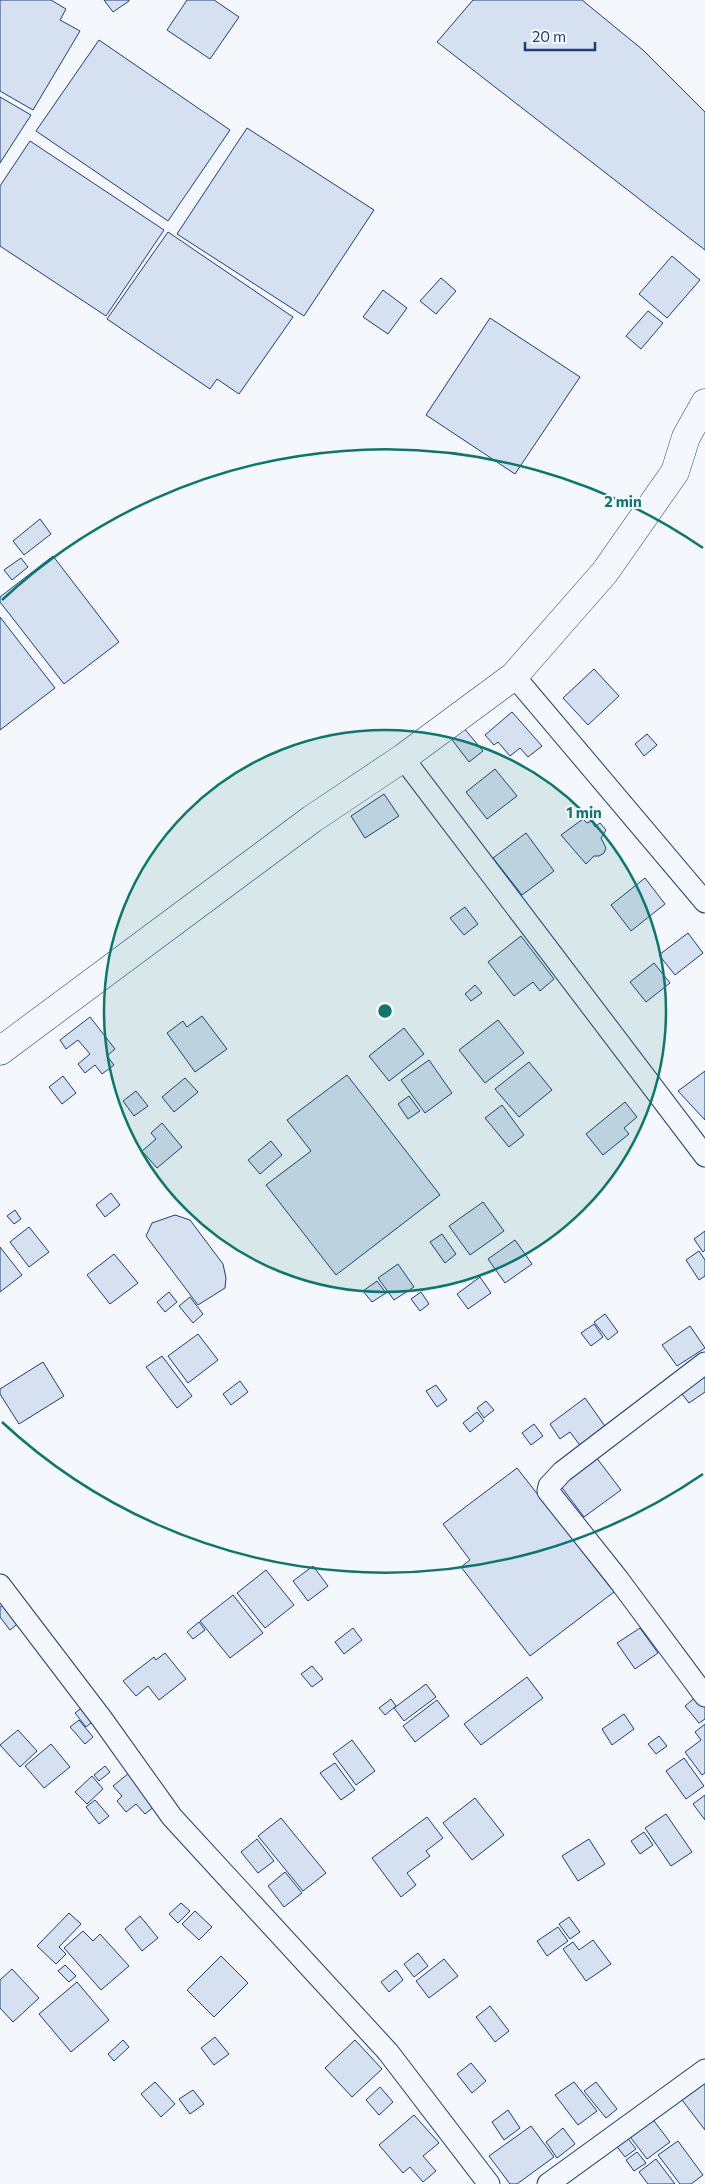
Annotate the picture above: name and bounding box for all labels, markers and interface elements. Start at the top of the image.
scale bar [525,20,595,52]
text: 20 m [532,27,566,45]
text: 2 min [604,492,642,510]
text: 1 min [566,803,602,821]
centre of rings [376,1002,394,1020]

